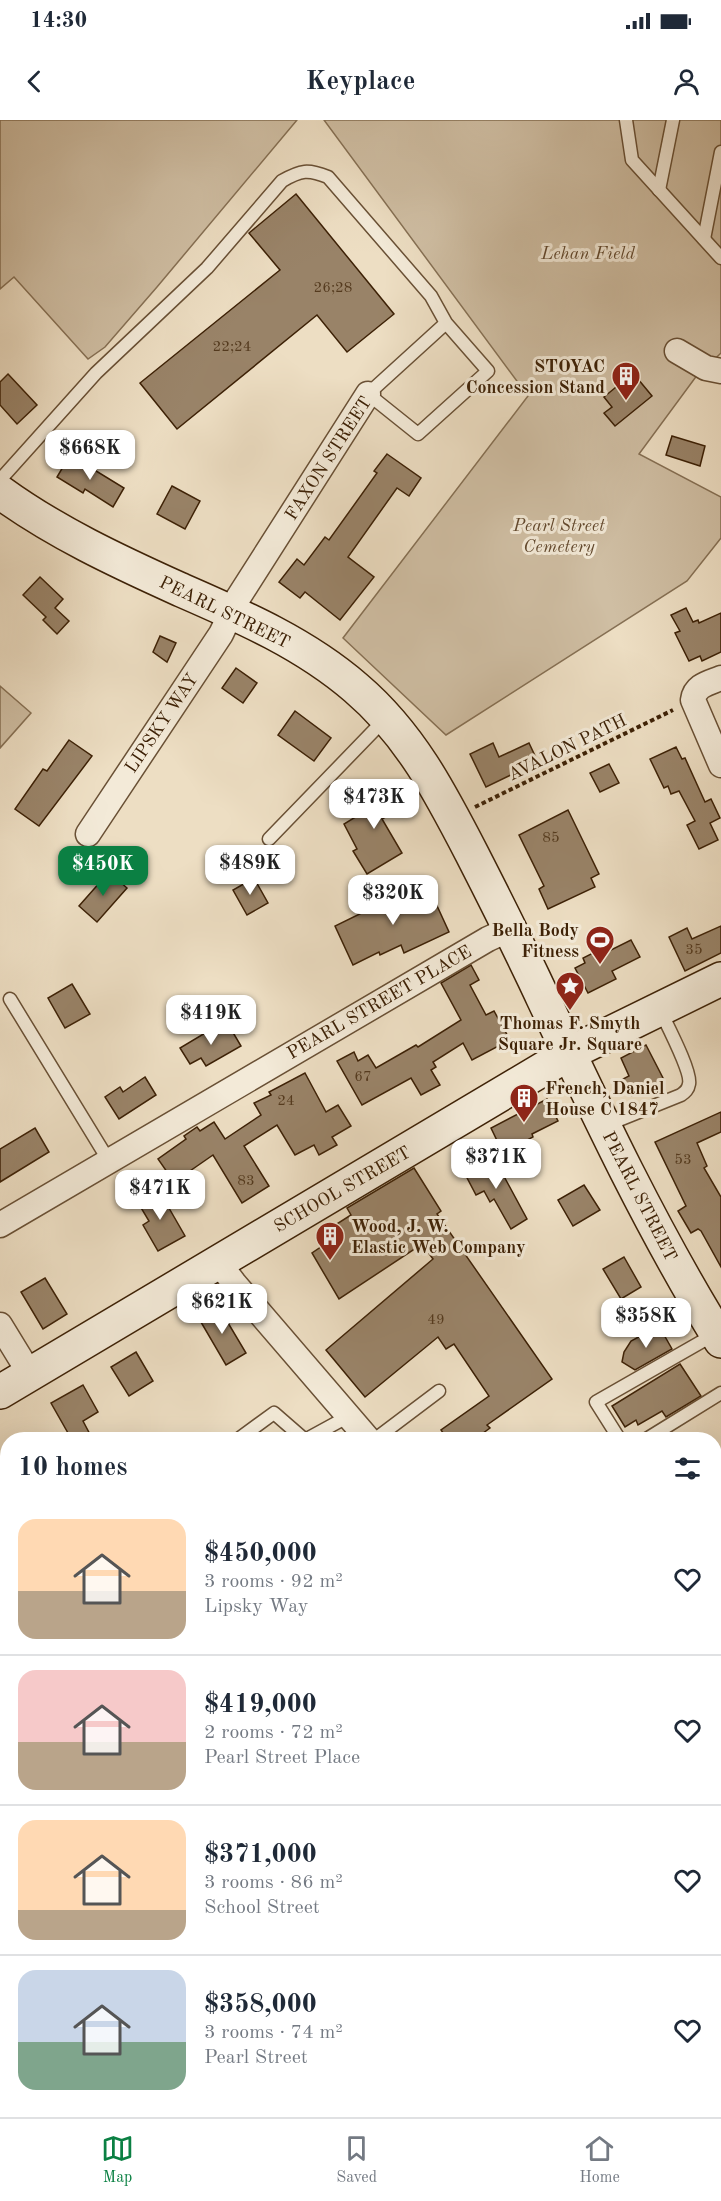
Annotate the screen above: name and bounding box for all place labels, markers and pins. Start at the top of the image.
place label: STOYAC Concession Stand [466,358,605,397]
building icon: STOYAC Concession Stand [610,360,642,402]
pin: $668K [48,430,132,481]
pin: $473K [332,779,416,830]
pin: $489K [208,845,292,896]
pin: $450K [61,846,145,897]
pin: $320K [351,875,435,926]
place label: Bella Body Fitness [491,922,579,961]
sports icon: Bella Body Fitness [584,924,616,966]
place icon: Thomas F. Smyth Square Jr. Square [554,970,586,1012]
pin: $419K [169,995,253,1046]
place label: Thomas F. Smyth Square Jr. Square [498,1015,642,1054]
place label: French, Daniel House C 1847 [545,1080,665,1119]
building icon: French, Daniel House C 1847 [508,1082,540,1124]
pin: $371K [454,1139,538,1190]
pin: $471K [118,1170,202,1221]
place label: Wood, J. W. Elastic Web Company [351,1218,526,1257]
building icon: Wood, J. W. Elastic Web Company [314,1220,346,1262]
pin: $621K [180,1284,264,1335]
pin: $358K [604,1298,688,1349]

